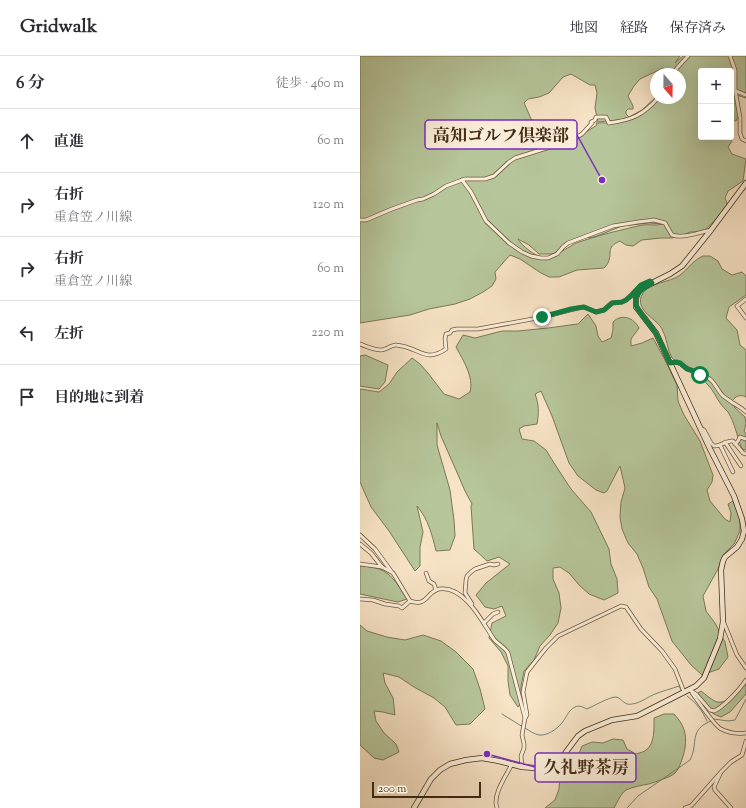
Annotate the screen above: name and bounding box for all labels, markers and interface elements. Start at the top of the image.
text: Gridwalk [20,14,97,41]
text: 地図 [570,19,598,39]
text: 経路 [620,19,648,39]
text: 保存済み [670,19,726,39]
north arrow [650,68,686,104]
map controls [698,68,734,140]
button: + [698,68,734,104]
text: 6 分 [16,72,45,96]
text: 徒歩 · 460 m [276,75,344,93]
button: − [698,104,734,140]
callout: 高知ゴルフ倶楽部 [425,120,577,149]
text: 高知ゴルフ倶楽部 [433,125,569,149]
icon: ahead [16,130,38,152]
text: 直進 [54,132,84,153]
text: 60 m [317,132,344,150]
text: 右折 [54,185,84,206]
icon: right [16,194,38,216]
text: 120 m [313,196,344,214]
text: 重倉笠ノ川線 [54,209,132,227]
text: 右折 [54,249,84,270]
icon: right [16,258,38,280]
text: 60 m [317,260,344,278]
text: 重倉笠ノ川線 [54,273,132,291]
route end [533,308,551,326]
icon: left [16,322,38,344]
text: 左折 [54,324,84,345]
text: 220 m [311,324,344,342]
route start [691,366,709,384]
icon: arrive [16,386,38,408]
text: 目的地に到着 [54,388,144,409]
callout: 久礼野茶房 [535,753,636,782]
text: 久礼野茶房 [544,757,629,781]
scale bar [372,780,481,799]
text: 200 m [378,781,406,797]

